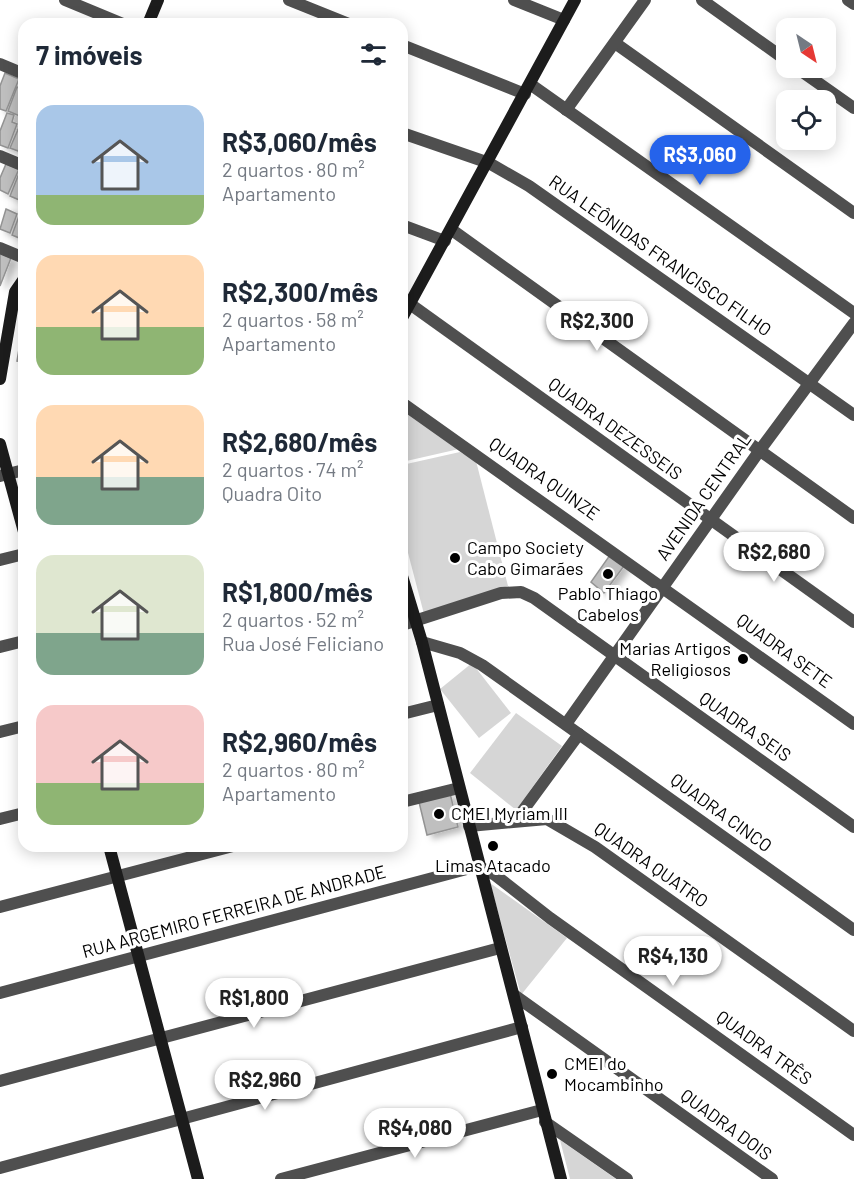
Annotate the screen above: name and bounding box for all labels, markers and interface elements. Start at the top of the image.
north arrow [776,18,836,78]
map controls [776,18,836,150]
icon: filters [357,38,390,71]
text: 7 imóveis [36,39,142,70]
button: locate [776,90,836,150]
text: R$3,060/mês [222,126,377,157]
icon: home [84,129,156,201]
pin: R$3,060 [645,135,755,186]
text: R$3,060 [664,142,736,166]
text: 2 quartos · 80 m² [222,157,365,181]
street label: RUA LEÔNIDAS FRANCISCO FILHO [545,170,776,341]
text: Apartamento [222,181,336,205]
text: R$2,300/mês [222,276,378,307]
icon: home [84,279,156,351]
pin: R$2,300 [542,301,652,352]
text: 2 quartos · 58 m² [222,307,364,331]
text: R$2,300 [560,308,634,332]
text: Apartamento [222,331,336,355]
street label: QUADRA DEZESSEIS [544,372,687,484]
text: R$2,680/mês [222,426,377,457]
icon: home [84,429,156,501]
street label: AVENIDA CENTRAL [651,429,755,564]
street label: QUADRA QUINZE [485,432,604,524]
text: 2 quartos · 74 m² [222,457,364,481]
text: Quadra Oito [222,481,322,505]
pin: R$2,680 [719,532,829,583]
place label: Campo Society Cabo Gimarães [467,536,584,579]
text: R$2,680 [737,539,811,563]
marker: Campo Society Cabo Gimarães [448,551,462,565]
marker: Pablo Thiago Cabelos [601,567,615,581]
text: R$1,800/mês [222,576,373,607]
icon: home [84,579,156,651]
place label: Pablo Thiago Cabelos [558,582,658,625]
text: 2 quartos · 52 m² [222,607,364,631]
street label: QUADRA SETE [733,608,837,692]
text: Rua José Feliciano [222,631,384,655]
place label: Marias Artigos Religiosos [619,637,731,680]
marker: Marias Artigos Religiosos [736,652,750,666]
street label: QUADRA SEIS [696,687,796,766]
text: R$2,960/mês [222,726,377,757]
icon: home [84,729,156,801]
text: 2 quartos · 80 m² [222,757,365,781]
street label: QUADRA CINCO [667,768,777,856]
text: Apartamento [222,781,336,805]
place label: CMEI Myriam III [451,802,568,824]
marker: CMEI Myriam III [432,807,446,821]
street label: QUADRA QUATRO [590,817,713,912]
marker: Limas Atacado [486,839,500,853]
place label: Limas Atacado [435,854,551,876]
street label: RUA ARGEMIRO FERREIRA DE ANDRADE [80,860,388,962]
pin: R$4,130 [618,936,728,987]
text: R$4,130 [638,943,708,967]
pin: R$1,800 [199,978,309,1029]
text: R$1,800 [219,985,289,1009]
street label: QUADRA TRÊS [712,1005,817,1089]
place label: CMEI do Mocambinho [564,1052,664,1095]
pin: R$2,960 [210,1060,320,1111]
text: R$2,960 [229,1067,301,1091]
marker: CMEI do Mocambinho [545,1067,559,1081]
street label: QUADRA DOIS [677,1084,777,1165]
pin: R$4,080 [360,1108,470,1159]
text: R$4,080 [378,1115,452,1139]

